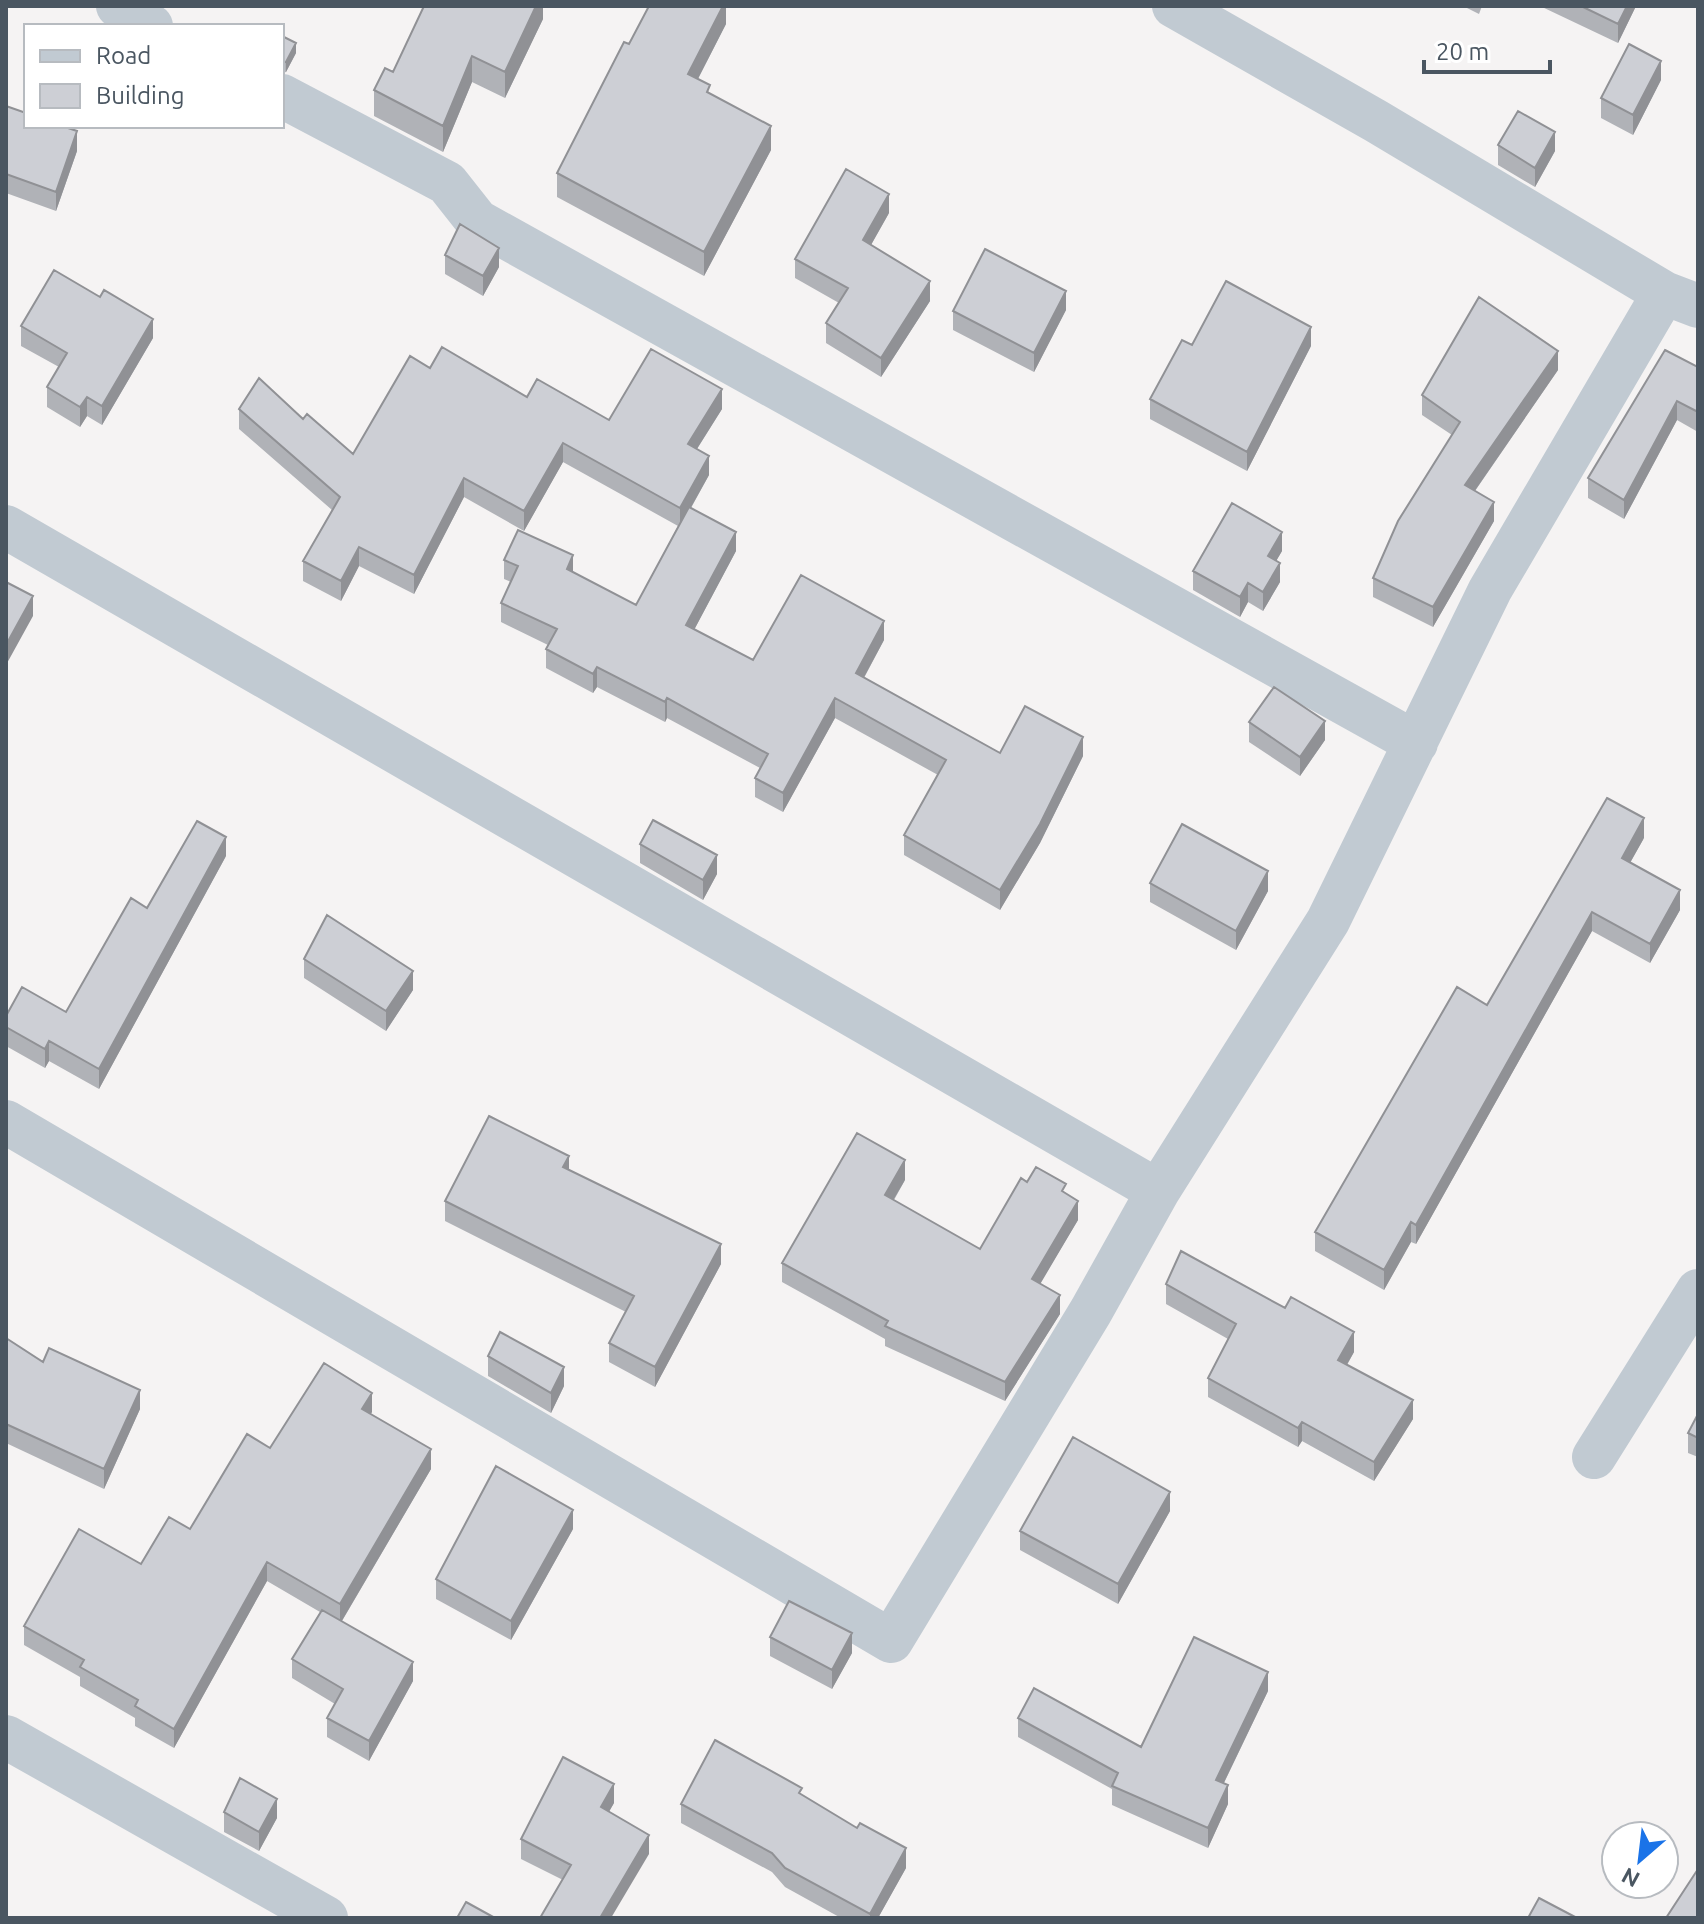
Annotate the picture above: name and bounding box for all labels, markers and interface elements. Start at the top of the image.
legend [24,24,284,128]
scale bar [1424,24,1550,74]
text: 20 m [1436,38,1489,65]
text: Road [96,42,151,69]
text: Building [96,82,184,109]
north arrow [1600,1820,1680,1900]
text: N [1617,1863,1643,1893]

